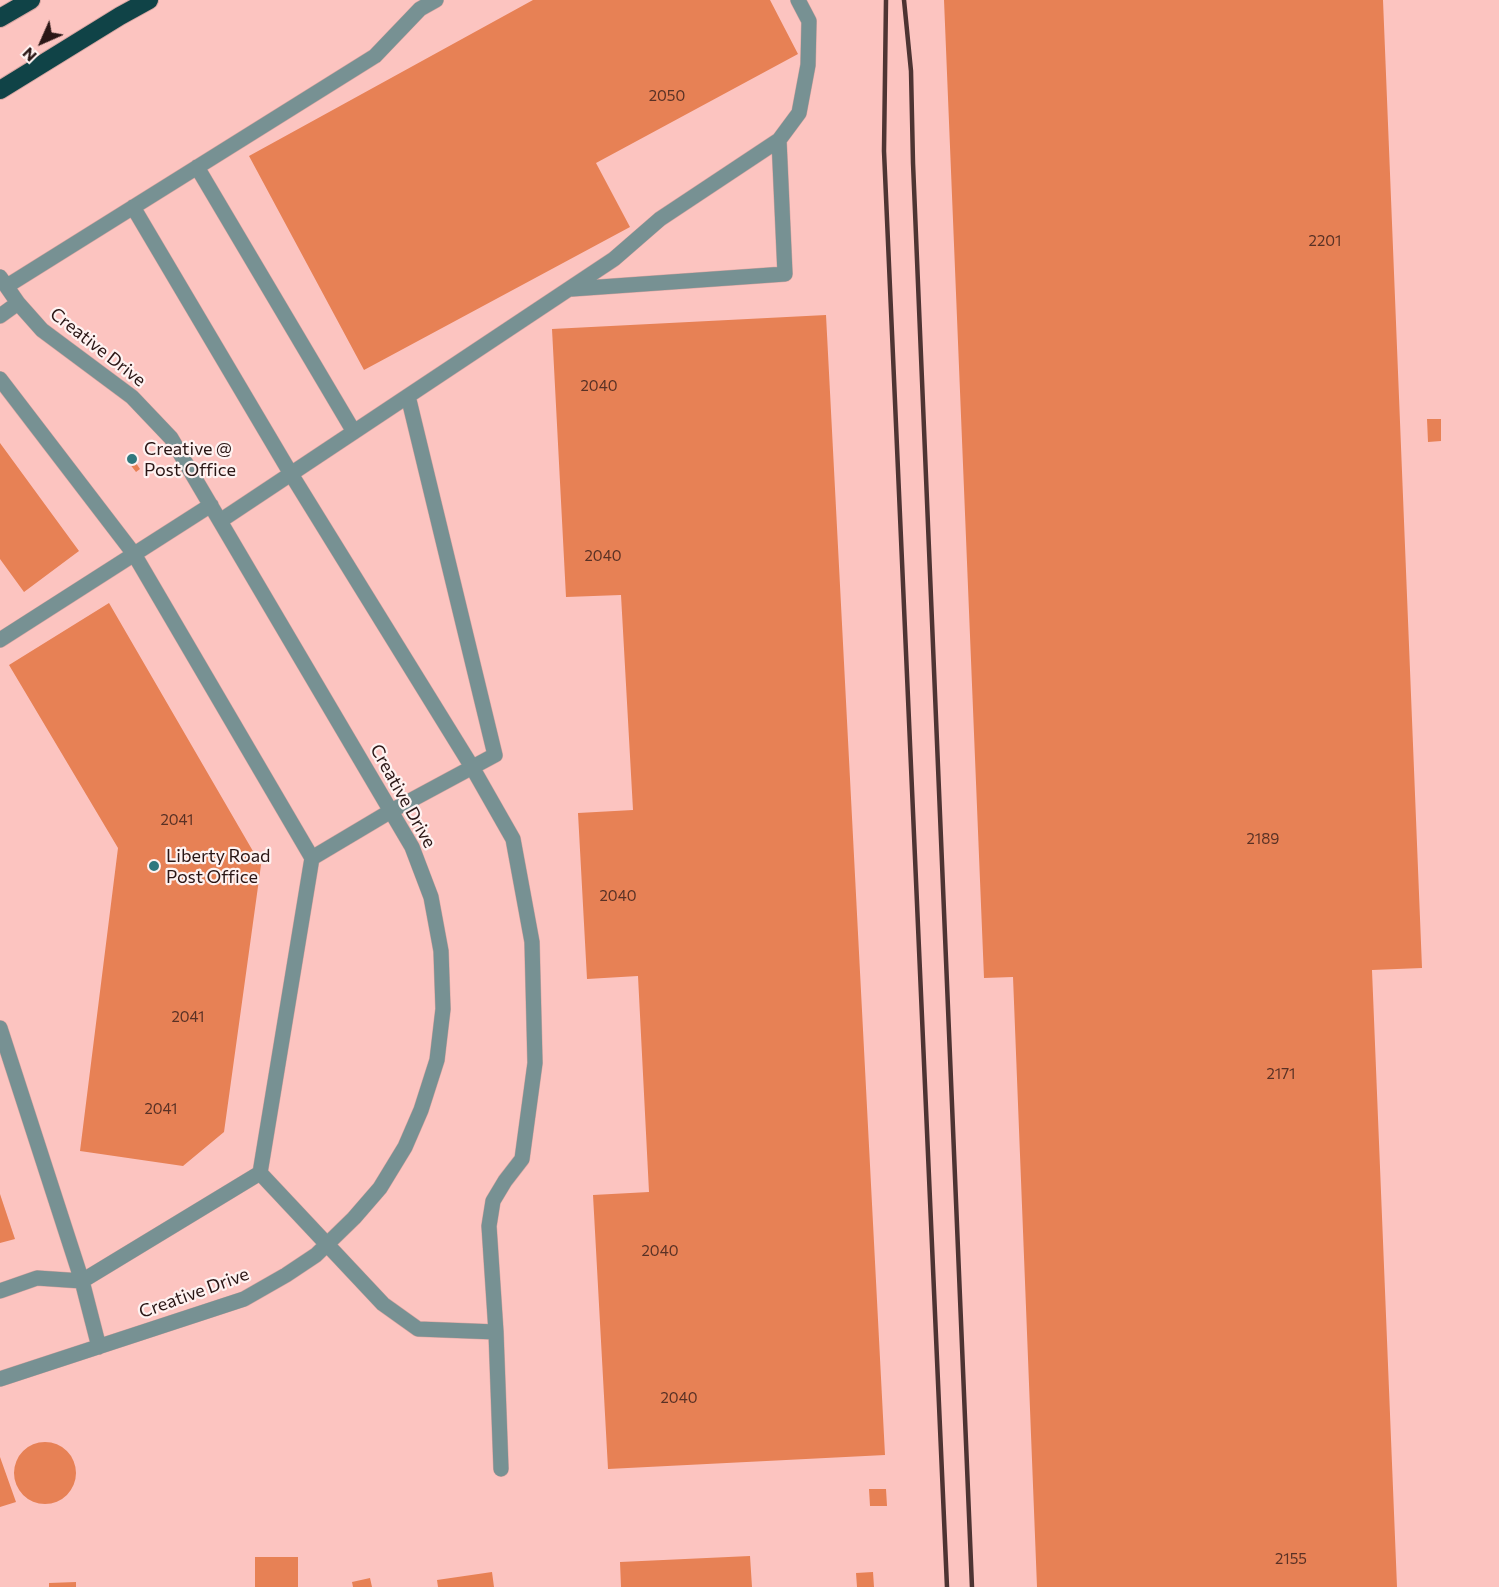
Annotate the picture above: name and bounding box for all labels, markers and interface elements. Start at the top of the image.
north arrow [12,12,72,72]
text: N [18,44,40,66]
house number: 2050 [649,87,685,105]
house number: 2201 [1309,232,1341,250]
street label: Creative Drive [46,303,150,391]
house number: 2040 [581,377,617,395]
place label: Creative @ Post Office [144,438,236,480]
marker: Creative @ Post Office [125,452,139,466]
house number: 2040 [585,547,621,565]
street label: Creative Drive [366,740,440,852]
house number: 2041 [160,811,194,829]
house number: 2189 [1247,830,1279,848]
place label: Liberty Road Post Office [166,845,270,888]
marker: Liberty Road Post Office [147,859,161,873]
house number: 2040 [600,887,636,905]
house number: 2041 [171,1008,205,1026]
house number: 2171 [1266,1065,1296,1083]
house number: 2041 [144,1100,178,1118]
house number: 2040 [642,1242,678,1260]
street label: Creative Drive [136,1263,252,1323]
house number: 2040 [661,1389,697,1407]
house number: 2155 [1275,1550,1307,1568]

